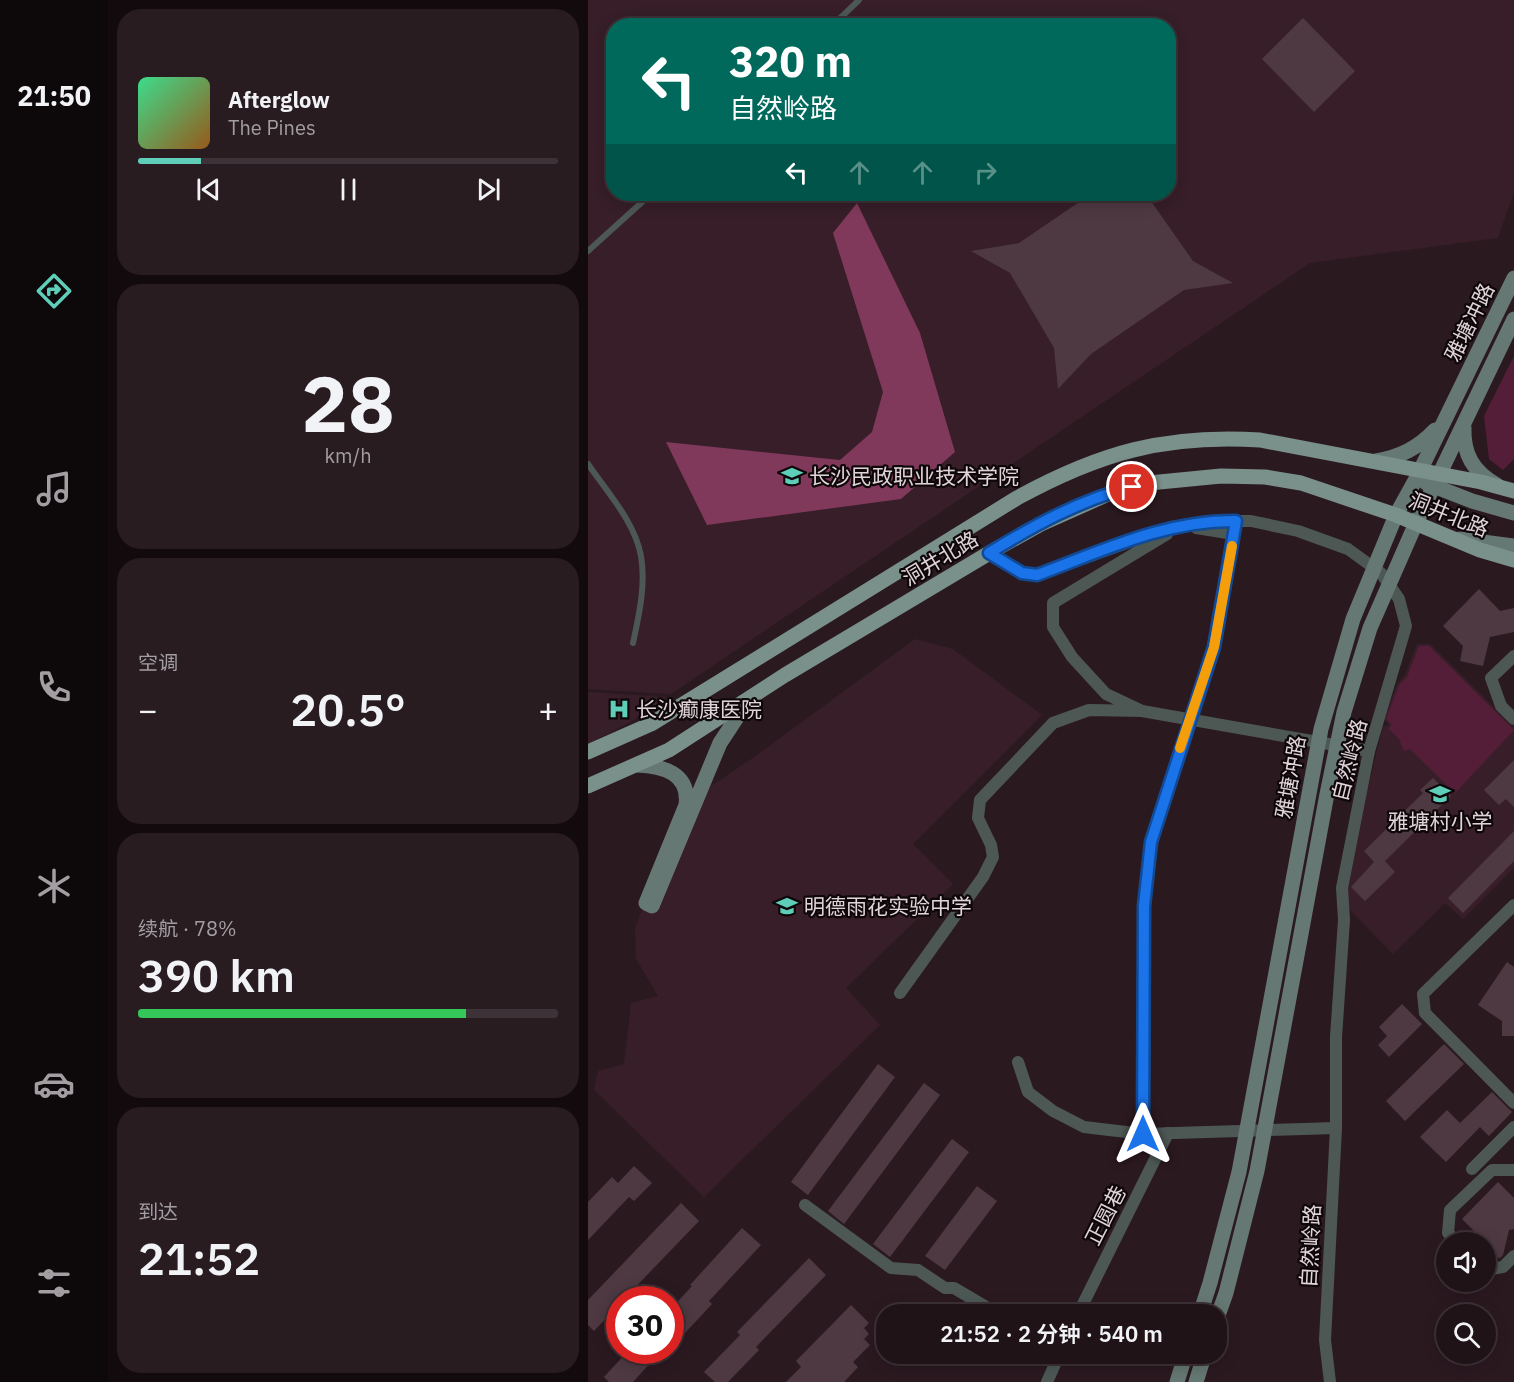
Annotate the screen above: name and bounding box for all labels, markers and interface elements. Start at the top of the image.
text: 320 m [729,34,852,89]
icon: left [630,42,708,120]
text: 21:50 [17,78,91,113]
text: Afterglow [228,85,330,114]
text: 自然岭路 [729,90,837,125]
text: The Pines [228,114,316,141]
icon: left [780,156,813,189]
icon: ahead [843,156,876,189]
icon: ahead [906,156,939,189]
icon: right [969,156,1002,189]
icon: previous [192,173,225,206]
icon: pause [332,173,365,206]
icon: next [472,173,505,206]
icon: directions [33,270,75,312]
street label: 雅塘冲路 [1438,278,1500,366]
text: 28 [301,352,395,453]
text: km/h [324,442,372,469]
pin [1106,461,1157,512]
place label: 长沙民政职业技术学院 [809,462,1019,490]
school or university icon: 长沙民政职业技术学院 [780,464,804,488]
icon: music [33,468,75,510]
icon: arrive [1115,470,1148,503]
street label: 洞井北路 [1405,485,1493,543]
street label: 洞井北路 [897,524,983,592]
text: 空调 [138,649,178,676]
icon: phone [33,666,75,708]
text: 20.5° [290,680,406,738]
text: − [138,688,158,731]
text: + [538,688,558,731]
place label: 长沙癫康医院 [636,695,762,723]
hospital icon: 长沙癫康医院 [607,697,631,721]
street label: 自然岭路 [1325,716,1373,804]
street label: 雅塘冲路 [1269,733,1311,821]
school or university icon: 雅塘村小学 [1428,782,1452,806]
place label: 雅塘村小学 [1388,807,1493,835]
icon: climate [33,865,75,907]
place label: 明德雨花实验中学 [804,892,972,920]
school or university icon: 明德雨花实验中学 [775,894,799,918]
text: 续航 · 78% [138,915,237,942]
text: 390 km [138,946,295,1004]
icon: car [33,1063,75,1105]
position arrow [1111,1102,1175,1166]
street label: 正圆巷 [1078,1181,1132,1249]
text: 到达 [138,1198,178,1225]
street label: 自然岭路 [1294,1203,1326,1289]
text: 21:52 [138,1229,260,1287]
map controls [1436,1232,1496,1364]
button: sound [1436,1232,1496,1292]
icon: filters [33,1262,75,1304]
speed limit sign: 30 [606,1286,684,1364]
button: search [1436,1304,1496,1364]
text: 21:52 · 2 分钟 · 540 m [940,1319,1163,1348]

